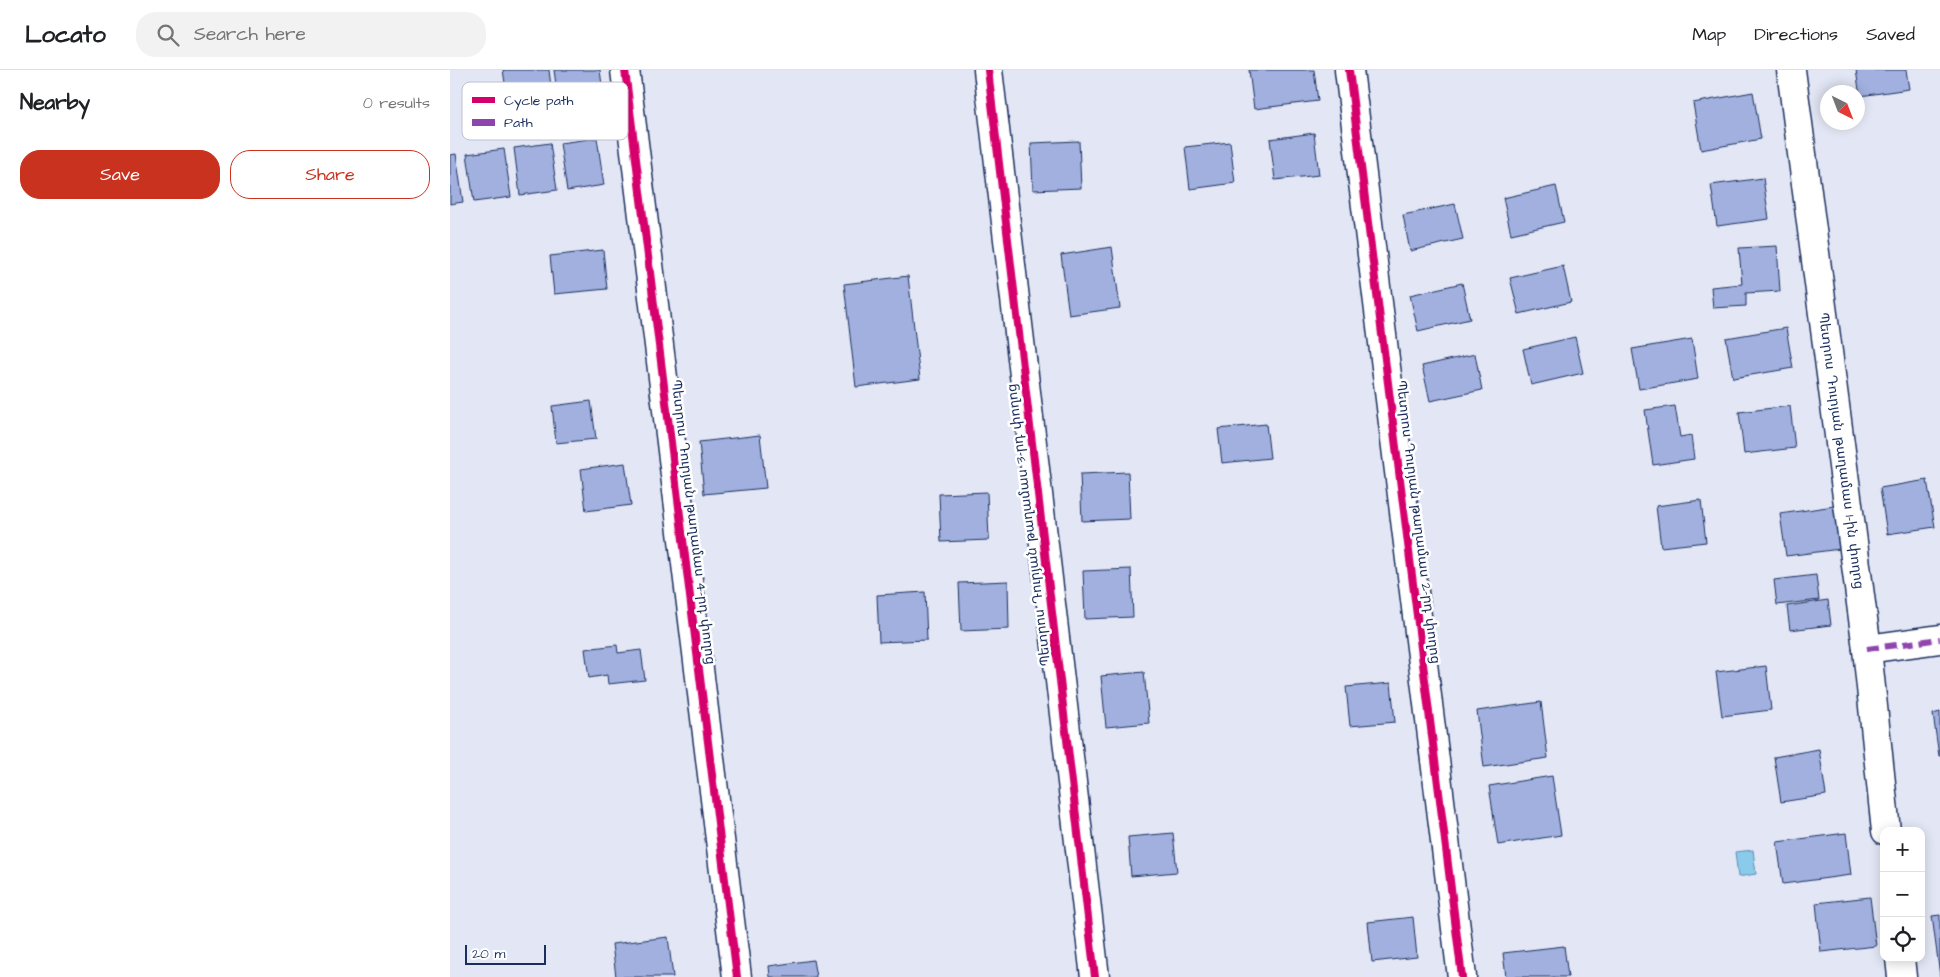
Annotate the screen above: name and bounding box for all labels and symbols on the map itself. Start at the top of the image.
legend [462,82,628,140]
north arrow [1820,85,1865,130]
text: Cycle path [504,91,573,111]
text: Path [504,113,533,133]
street label: Պետրոս Դուրյան թաղամաս 1-ին փողոց [1813,311,1869,590]
street label: Պետրոս Դուրյան թաղամաս 4-րդ փողոց [666,378,720,666]
street label: Պետրոս Դուրյան թաղամաս 2-րդ փողոց [1391,379,1445,665]
street label: Պետրոս Դուրյան թաղամաս 3-րդ փողոց [1002,382,1056,668]
scale bar [465,942,546,965]

